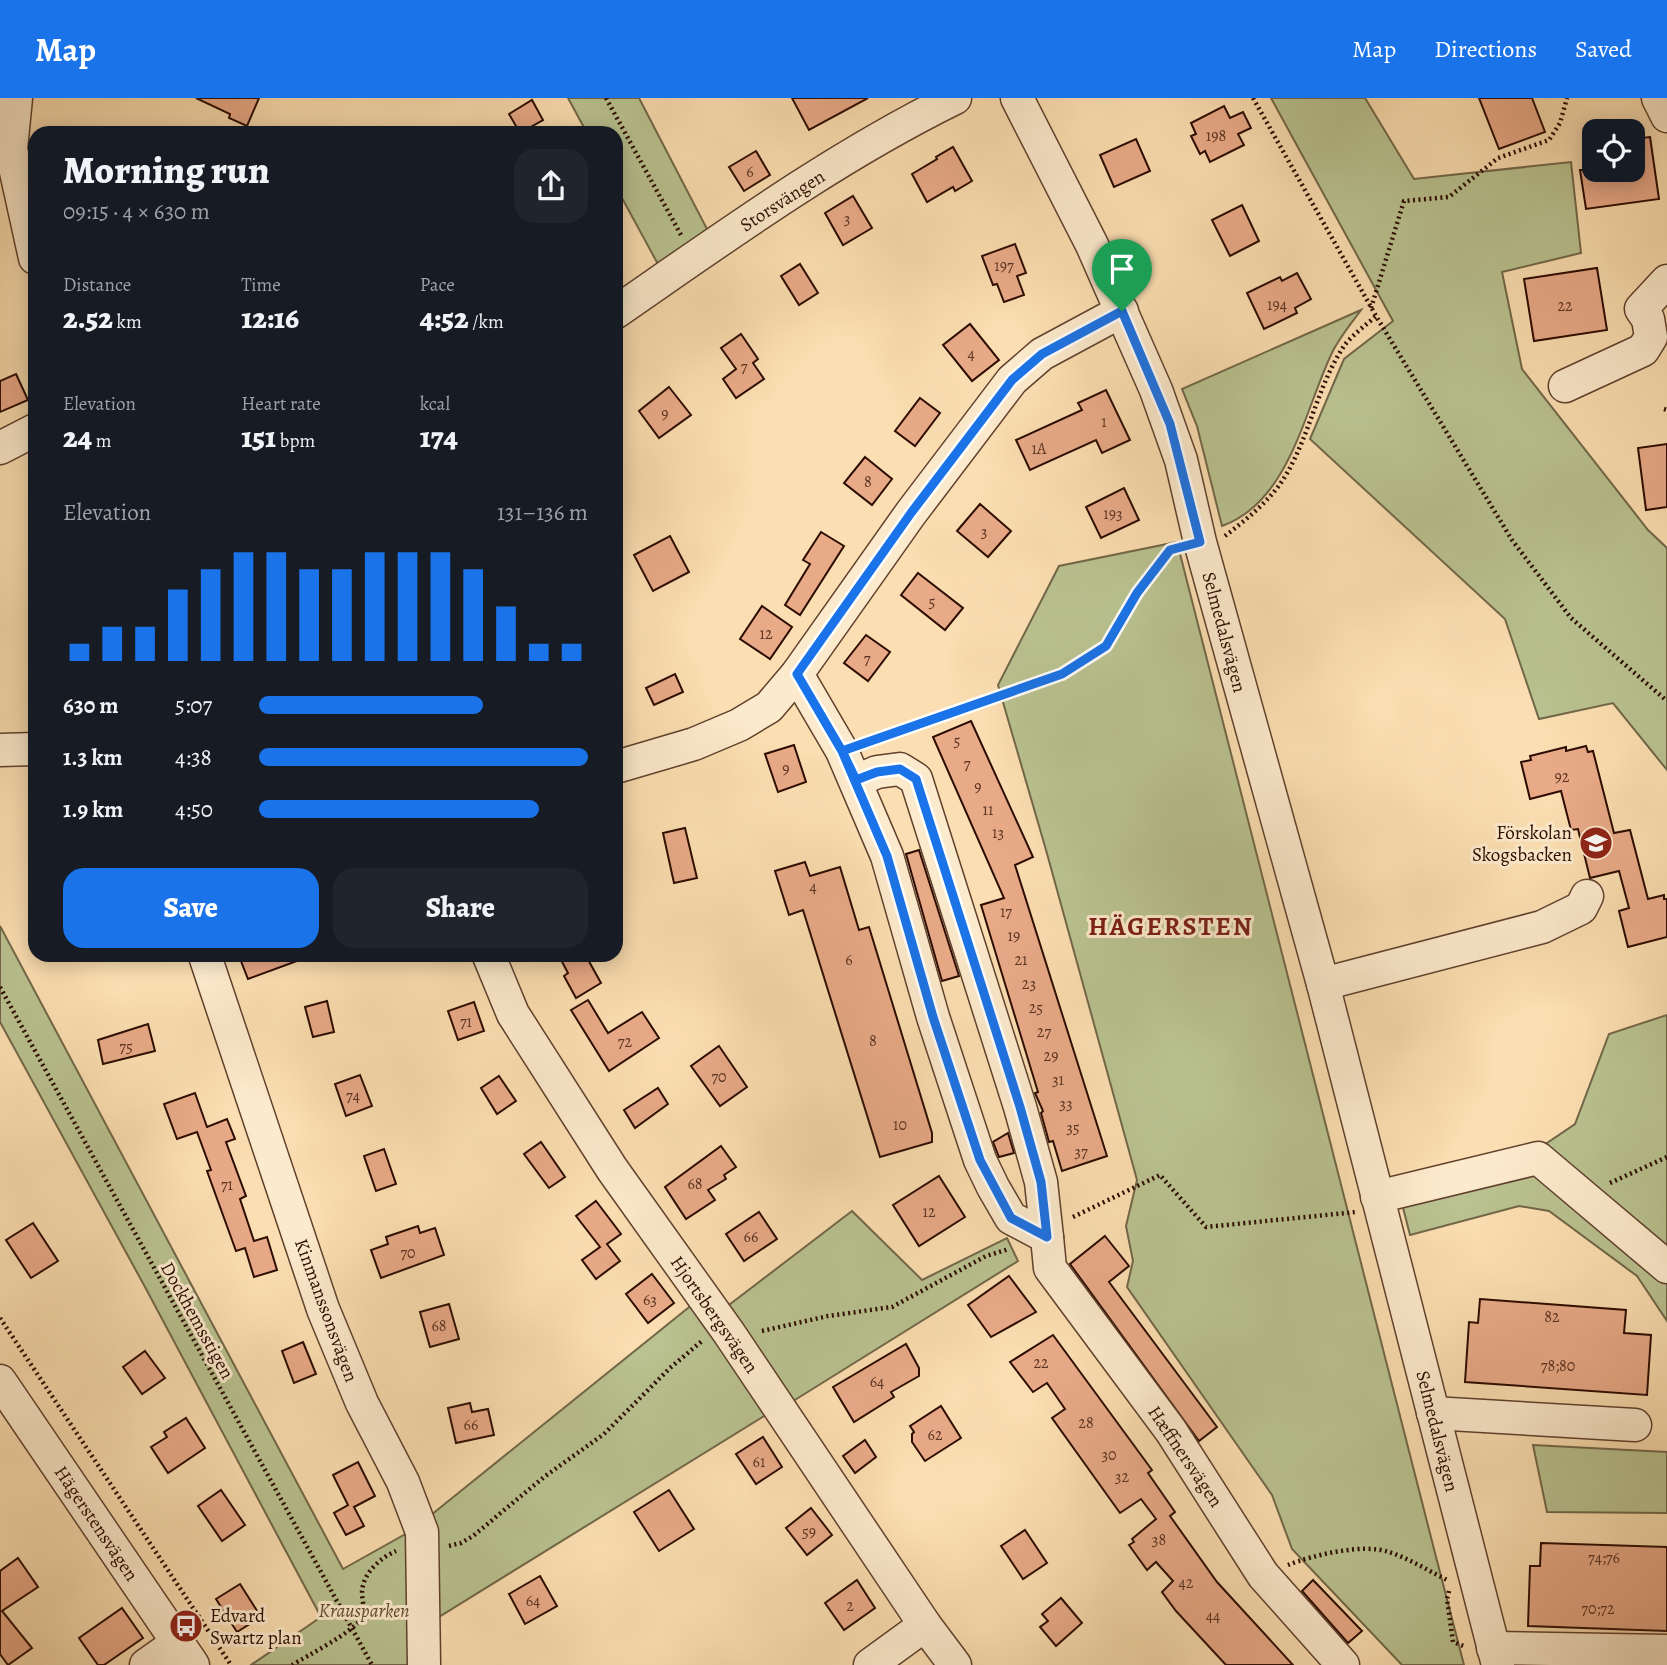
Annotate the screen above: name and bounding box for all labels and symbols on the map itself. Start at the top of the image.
house number: 198 [1206,125,1226,147]
house number: 6 [746,161,754,183]
street label: Storsvängen [735,164,830,238]
house number: 3 [844,208,850,230]
pin [1092,239,1152,311]
house number: 197 [994,255,1014,277]
house number: 194 [1267,294,1287,316]
house number: 22 [1557,295,1573,317]
house number: 4 [967,343,975,365]
house number: 7 [741,356,748,378]
house number: 9 [661,403,669,425]
house number: 1 [1101,411,1107,433]
house number: 1A [1032,438,1047,460]
house number: 8 [864,471,872,493]
house number: 193 [1103,503,1123,525]
house number: 3 [981,521,987,543]
street label: Selmedalsvägen [1195,569,1253,695]
house number: 5 [929,591,936,613]
house number: 12 [759,623,773,645]
house number: 7 [864,648,871,670]
house number: 5 [954,730,961,752]
house number: 7 [964,753,971,775]
house number: 9 [782,758,790,780]
house number: 92 [1555,766,1570,788]
house number: 9 [974,776,982,798]
house number: 11 [983,799,994,821]
place label: Förskolan Skogsbacken [1472,820,1572,868]
house number: 13 [992,822,1004,844]
school or university icon: Förskolan Skogsbacken [1577,824,1615,862]
house number: 4 [809,876,817,898]
house number: 17 [1000,901,1012,923]
district label: HÄGERSTEN [1088,909,1254,944]
house number: 19 [1008,925,1020,947]
house number: 6 [845,949,853,971]
house number: 21 [1014,949,1028,971]
house number: 23 [1022,973,1036,995]
house number: 25 [1029,997,1043,1019]
house number: 71 [460,1011,473,1033]
house number: 27 [1037,1021,1051,1043]
house number: 8 [869,1030,877,1052]
house number: 72 [618,1031,633,1053]
house number: 75 [119,1036,133,1058]
house number: 29 [1044,1045,1058,1067]
house number: 70 [711,1066,727,1088]
house number: 31 [1052,1069,1065,1091]
house number: 74 [346,1085,360,1107]
house number: 33 [1059,1093,1073,1115]
house number: 10 [893,1114,907,1136]
house number: 35 [1066,1117,1080,1139]
house number: 37 [1074,1141,1088,1163]
house number: 68 [687,1173,703,1195]
house number: 71 [221,1174,234,1196]
house number: 12 [922,1201,936,1223]
house number: 66 [744,1226,758,1248]
street label: Kinmanssonsvägen [288,1235,364,1386]
house number: 70 [400,1242,416,1264]
street label: Hjortsbergsvägen [664,1251,764,1378]
street label: Dockhemsstigen [154,1257,240,1384]
house number: 63 [643,1289,657,1311]
house number: 82 [1544,1306,1560,1328]
house number: 68 [431,1315,447,1337]
house number: 22 [1033,1352,1049,1374]
house number: 78;80 [1541,1355,1575,1377]
street label: Selmedalsvägen [1409,1368,1465,1495]
house number: 64 [870,1371,884,1393]
street label: Hæffnersvägen [1142,1401,1229,1513]
house number: 28 [1078,1412,1094,1434]
house number: 66 [464,1414,478,1436]
house number: 62 [928,1424,943,1446]
house number: 30 [1101,1444,1117,1466]
house number: 61 [753,1451,766,1473]
street label: Hägerstensvägen [48,1461,144,1586]
house number: 32 [1115,1466,1130,1488]
house number: 59 [802,1521,816,1543]
house number: 38 [1152,1529,1166,1551]
house number: 74;76 [1588,1547,1620,1569]
house number: 42 [1179,1572,1194,1594]
house number: 64 [526,1590,540,1612]
house number: 2 [846,1595,854,1617]
park label: Krausparken [319,1598,409,1624]
house number: 70;72 [1581,1598,1615,1620]
place label: Edvard Swartz plan [210,1603,302,1651]
house number: 44 [1206,1605,1220,1627]
bus stop icon: Edvard Swartz plan [167,1607,205,1645]

